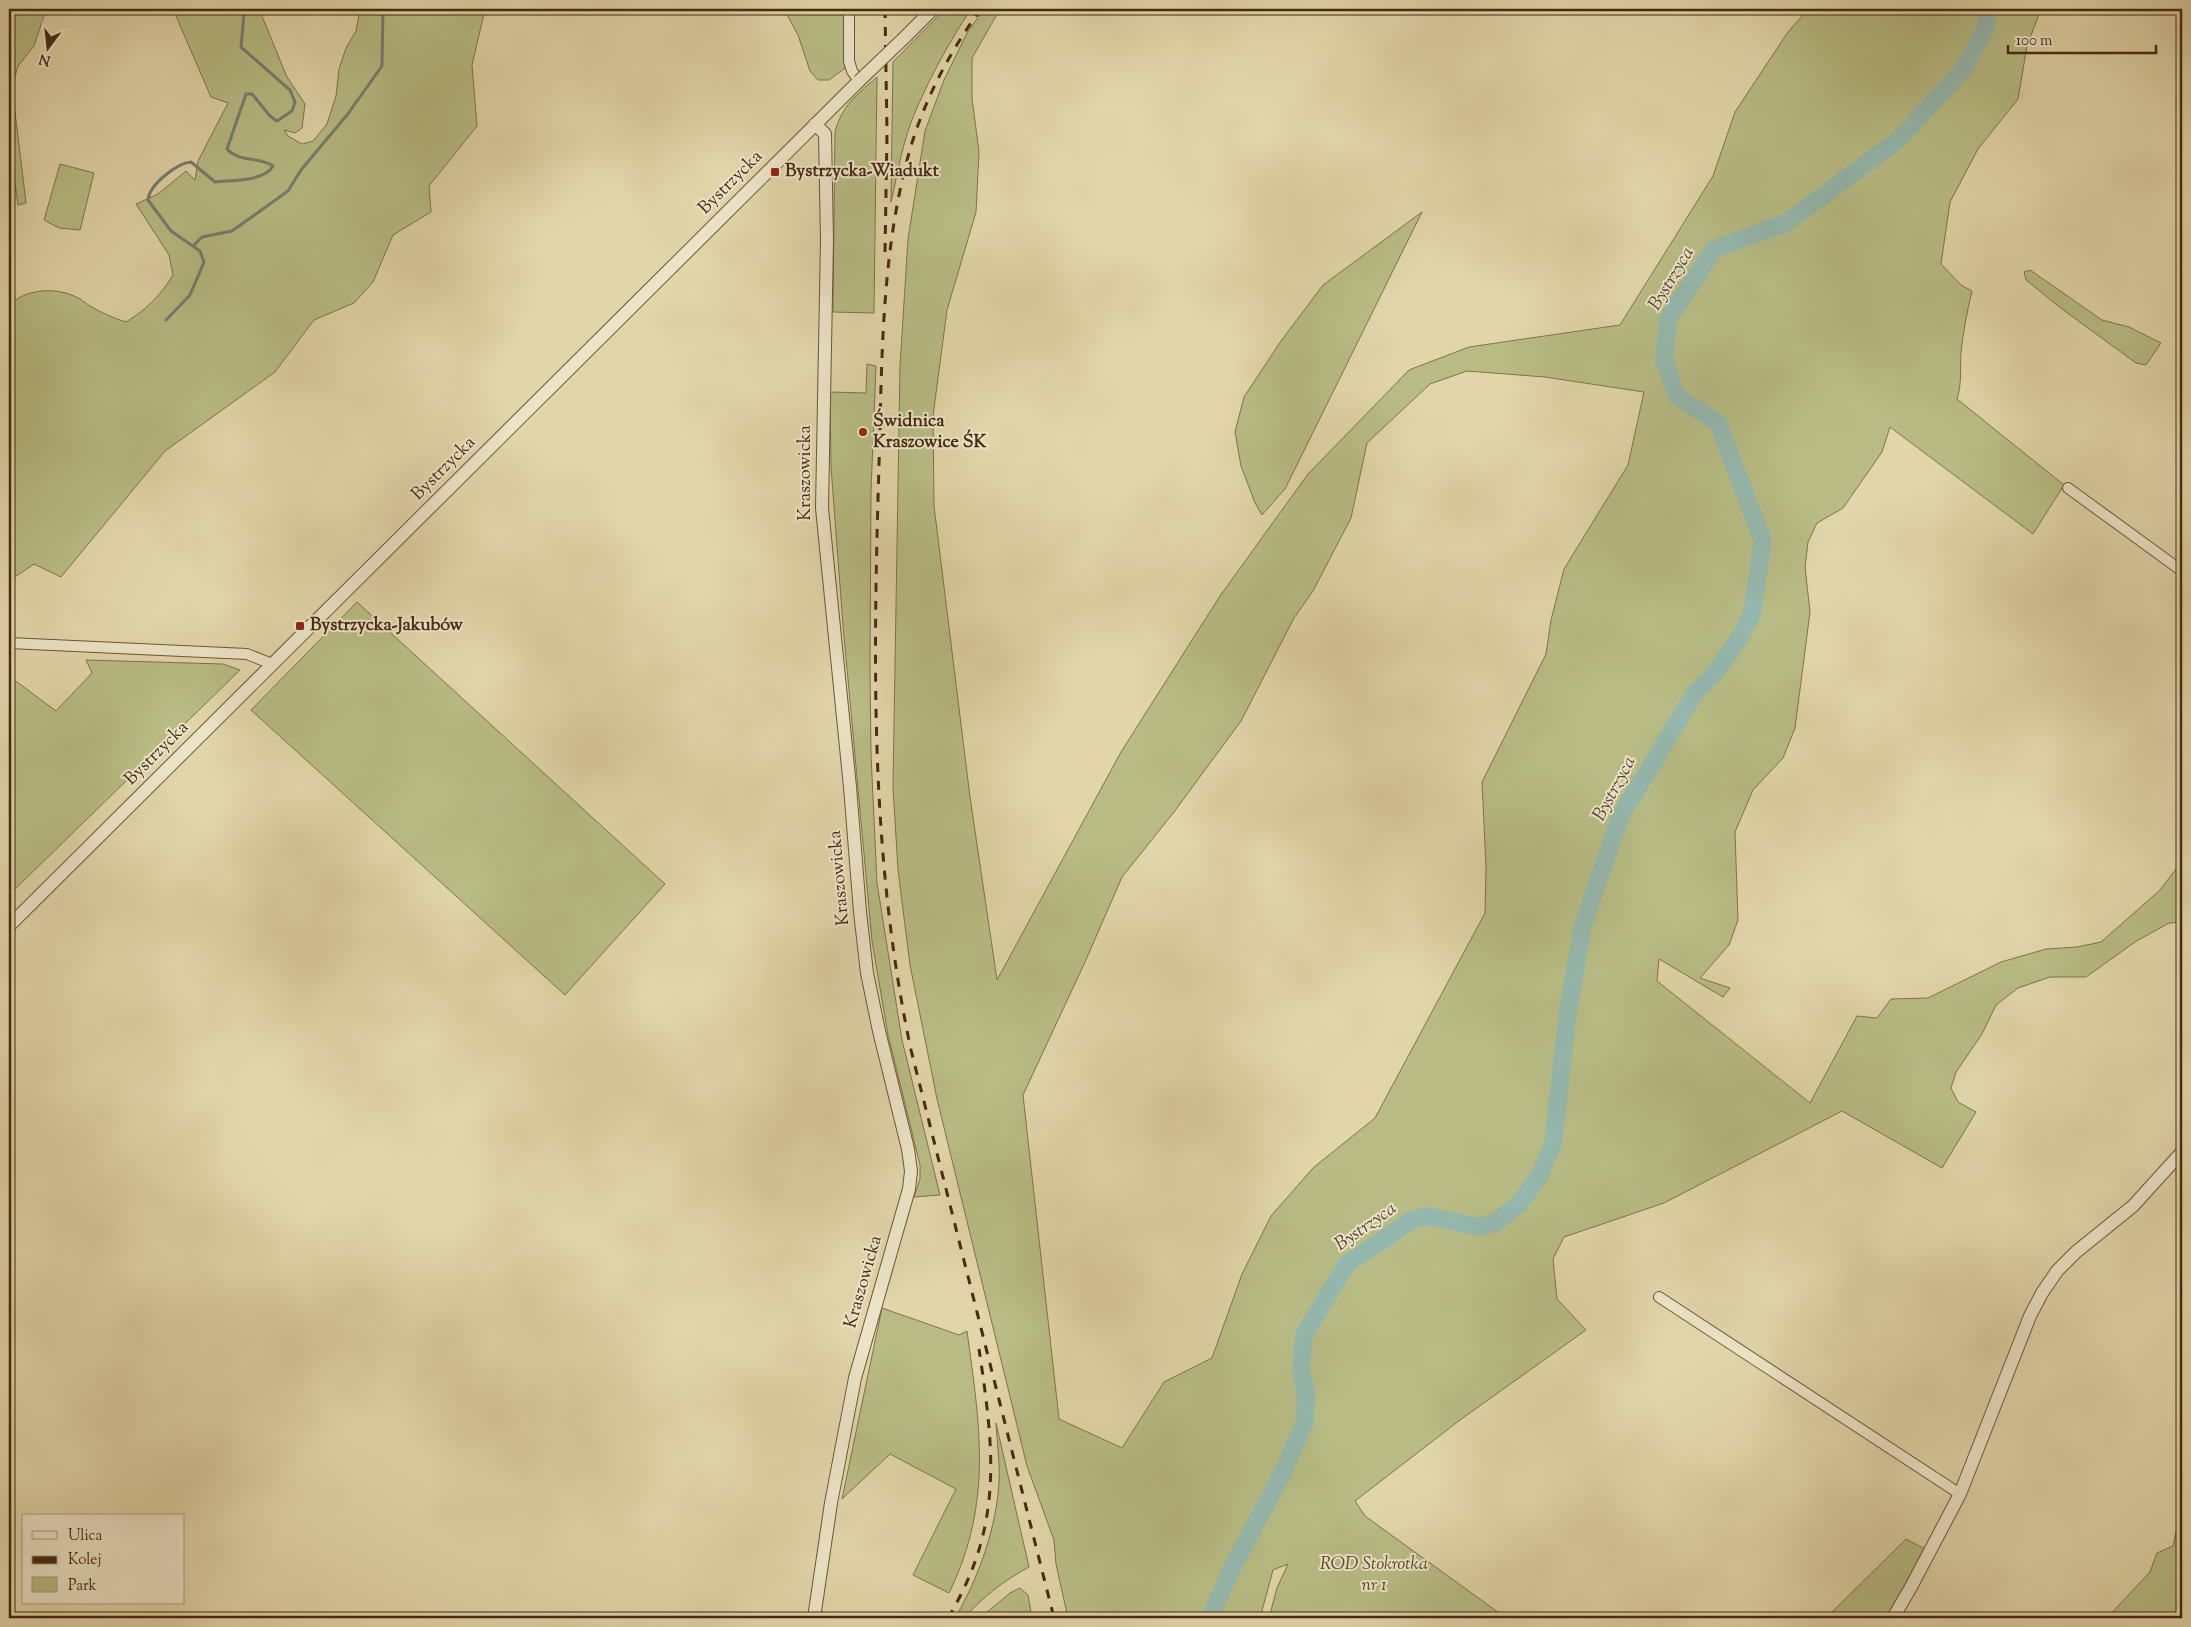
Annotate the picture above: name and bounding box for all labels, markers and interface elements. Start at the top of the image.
north arrow [22,22,72,72]
scale bar [2008,22,2156,54]
text: 100 m [2016,31,2053,52]
text: N [37,48,53,70]
street label: Bystrzycka [693,145,769,221]
place label: Bystrzycka-Wiadukt [785,159,940,185]
marker: Bystrzycka-Wiadukt [769,166,781,178]
water label: Bystrzyca [1642,242,1702,316]
place label: Świdnica Kraszowice ŚK [873,408,987,456]
street label: Kraszowicka [793,425,819,521]
marker: Świdnica Kraszowice ŚK [857,426,869,438]
street label: Bystrzycka [406,431,482,507]
place label: Bystrzycka-Jakubów [310,613,464,639]
marker: Bystrzycka-Jakubów [294,620,306,632]
street label: Bystrzycka [119,716,195,792]
water label: Bystrzyca [1587,752,1643,826]
street label: Kraszowicka [823,829,857,927]
water label: Bystrzyca [1330,1196,1403,1258]
street label: Kraszowicka [838,1232,890,1332]
legend [22,1514,185,1604]
text: Ulica [68,1526,102,1547]
text: Kolej [68,1550,101,1571]
park label: ROD Stokrotka nr 1 [1320,1552,1428,1599]
text: Park [68,1576,97,1597]

